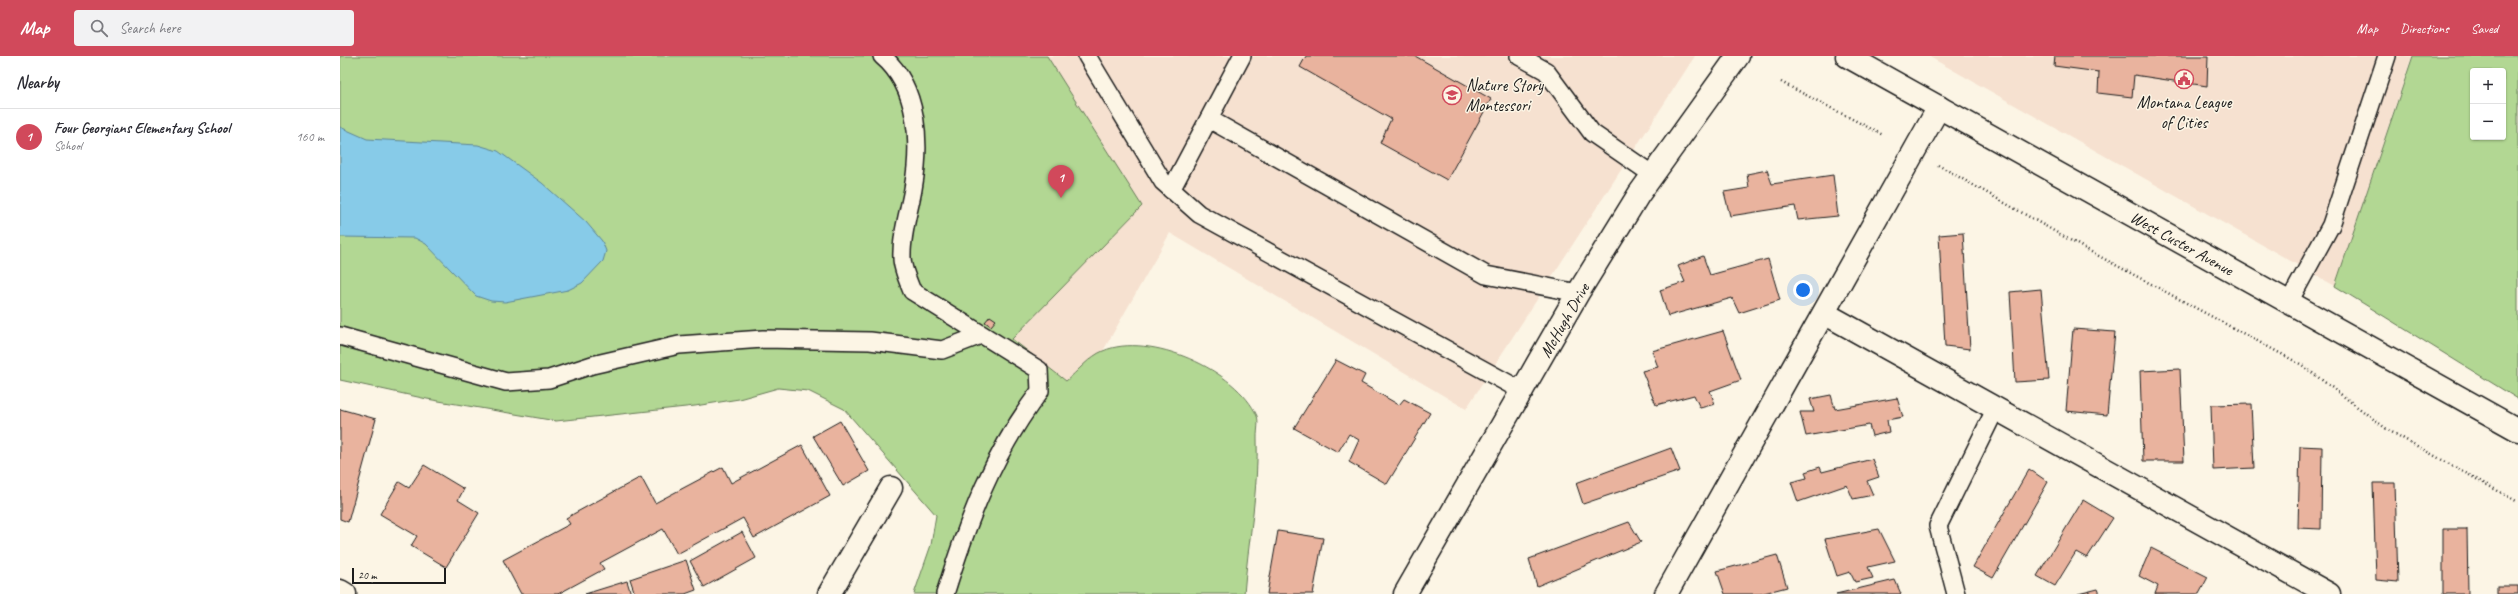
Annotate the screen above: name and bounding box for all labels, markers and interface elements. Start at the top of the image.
search box [74,10,354,46]
text: Map [20,16,50,40]
icon: search [88,17,110,39]
text: Search here [120,19,181,38]
text: Map [2357,20,2378,37]
text: Directions [2400,20,2449,37]
text: Saved [2471,20,2498,37]
public building icon: Montana League of Cities [2173,68,2195,90]
map controls [2470,68,2506,140]
button: + [2470,68,2506,104]
text: Nearby [16,72,59,93]
place label: Nature Story Montessori [1466,75,1544,116]
school or university icon: Nature Story Montessori [1441,84,1463,106]
place label: Montana League of Cities [2137,92,2233,133]
button: − [2470,104,2506,140]
text: Four Georgians Elementary School [54,119,230,138]
text: 1 [26,129,32,145]
text: 160 m [296,129,324,145]
text: School [54,138,82,154]
pin: 1 [1048,165,1074,198]
street label: West Custer Avenue [2127,207,2238,281]
street label: McHugh Drive [1535,278,1595,361]
your location [1793,280,1813,300]
scale bar [352,566,446,585]
text: 20 m [358,568,377,582]

